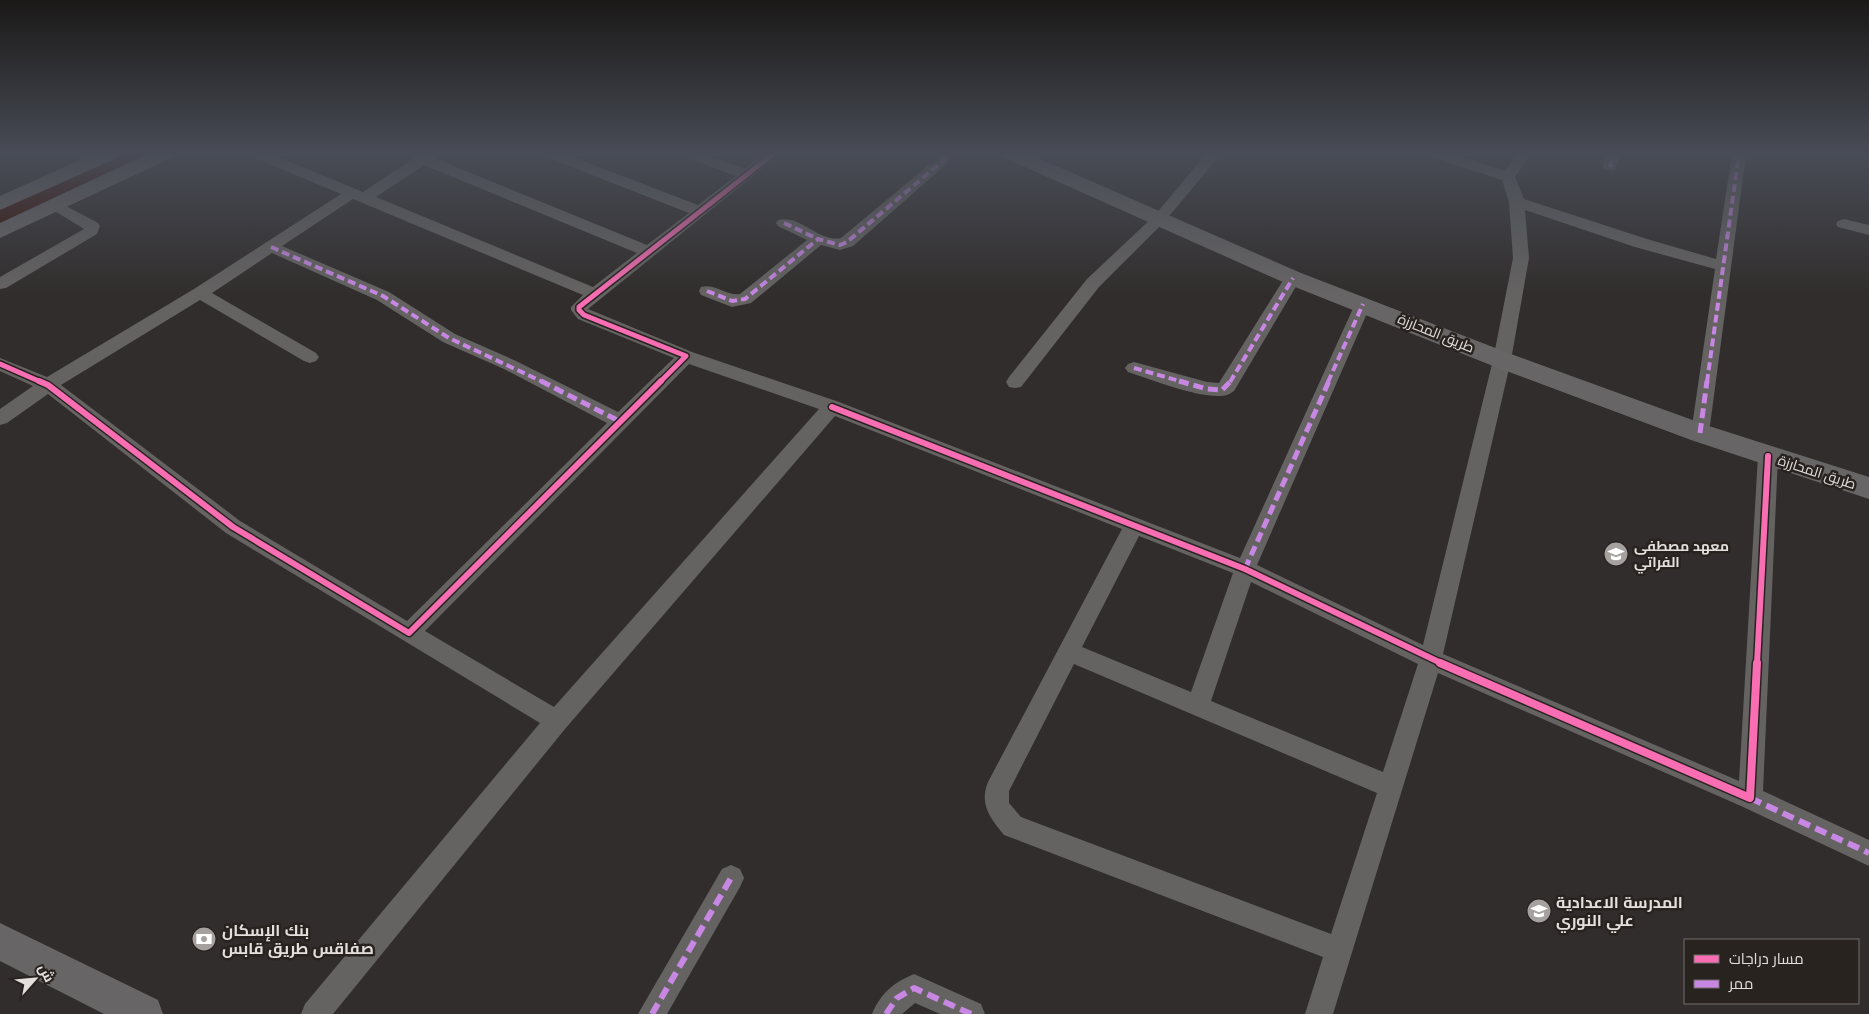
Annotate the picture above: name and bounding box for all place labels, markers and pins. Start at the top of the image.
place label: معهد مصطفى الفراتي [1634,537,1729,574]
school or university icon: معهد مصطفى الفراتي [1603,541,1629,567]
place label: المدرسة الاعدادية علي النوري [1556,892,1683,933]
school or university icon: المدرسة الاعدادية علي النوري [1526,898,1552,924]
place label: بنك الإسكان صفاقس طريق قابس [222,920,374,958]
bank icon: بنك الإسكان صفاقس طريق قابس [191,926,217,952]

